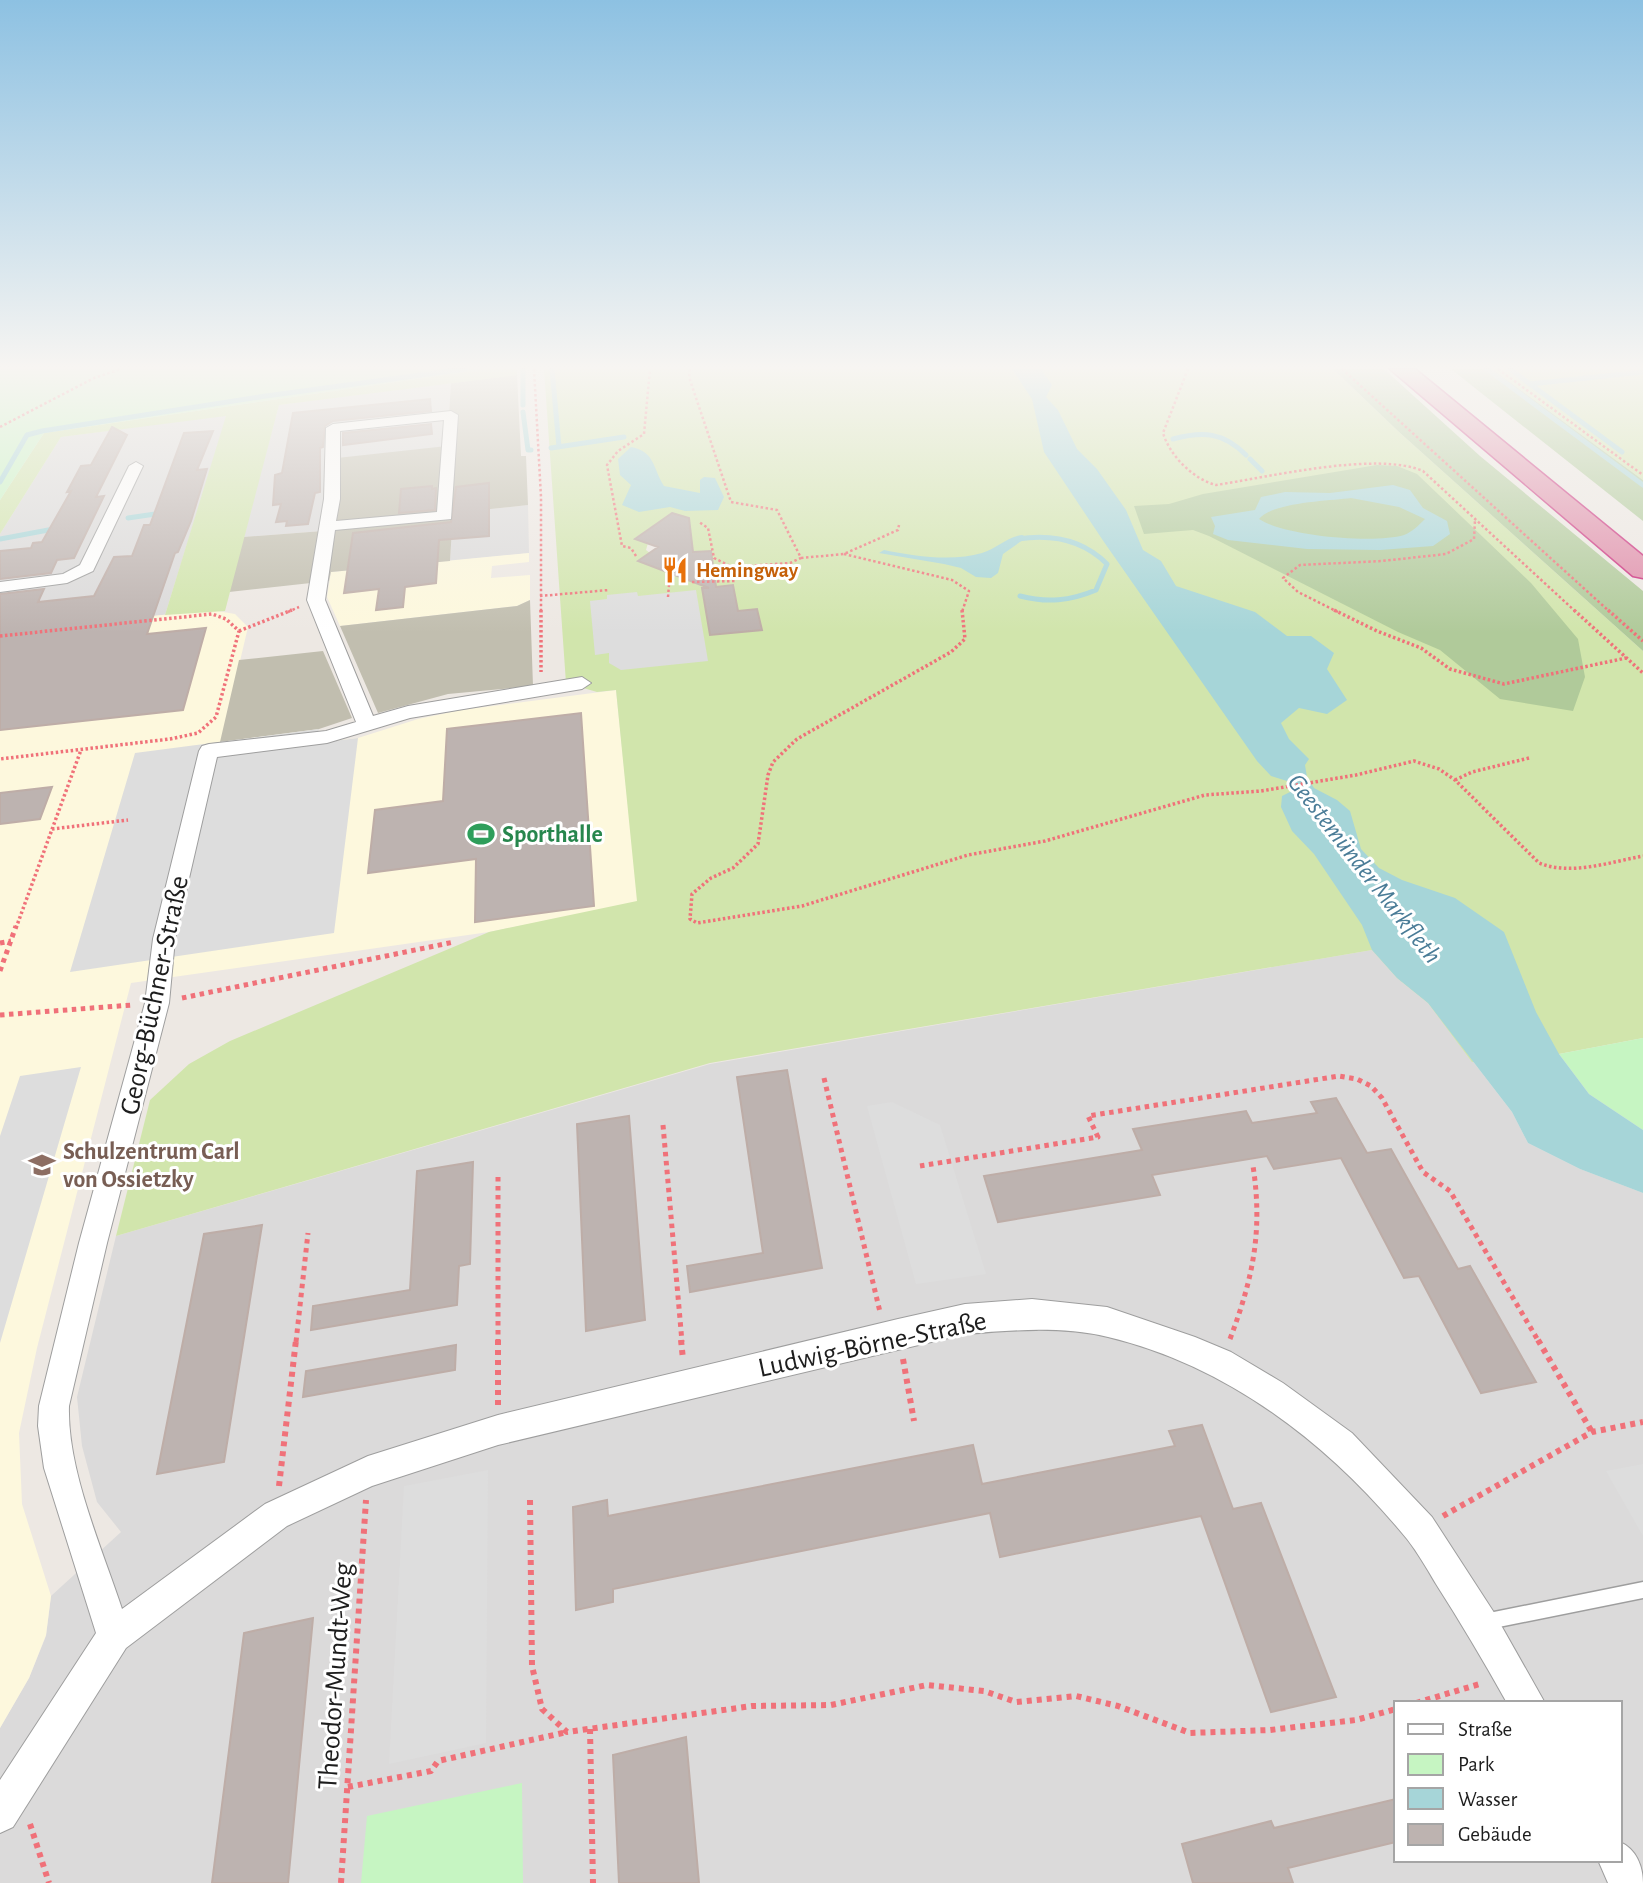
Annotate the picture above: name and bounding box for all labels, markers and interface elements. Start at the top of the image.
restaurant icon: Hemingway [660,555,690,585]
place label: Hemingway [696,560,799,581]
water label: Geestemünder Markfleth [1282,769,1446,968]
sports icon: Sporthalle [466,819,496,849]
place label: Sporthalle [502,823,603,847]
street label: Georg-Büchner-Straße [116,873,194,1118]
place label: Schulzentrum Carl von Ossietzky [63,1140,240,1192]
school or university icon: Schulzentrum Carl von Ossietzky [27,1150,57,1180]
street label: Ludwig-Börne-Straße [756,1307,989,1383]
street label: Theodor-Mundt-Weg [314,1561,358,1791]
legend [1394,1701,1622,1862]
text: Straße [1458,1719,1512,1740]
text: Park [1458,1754,1495,1775]
text: Wasser [1458,1789,1518,1810]
text: Gebäude [1458,1824,1532,1845]

